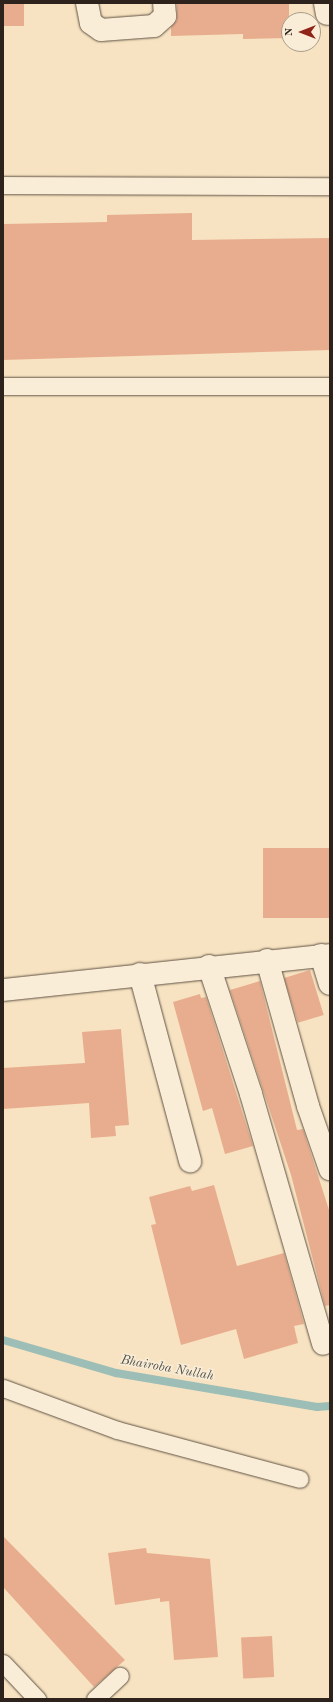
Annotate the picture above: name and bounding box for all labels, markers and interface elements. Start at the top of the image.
north arrow [281,12,321,52]
text: N [284,28,295,36]
water label: Bhairoba Nullah [119,1353,215,1385]

